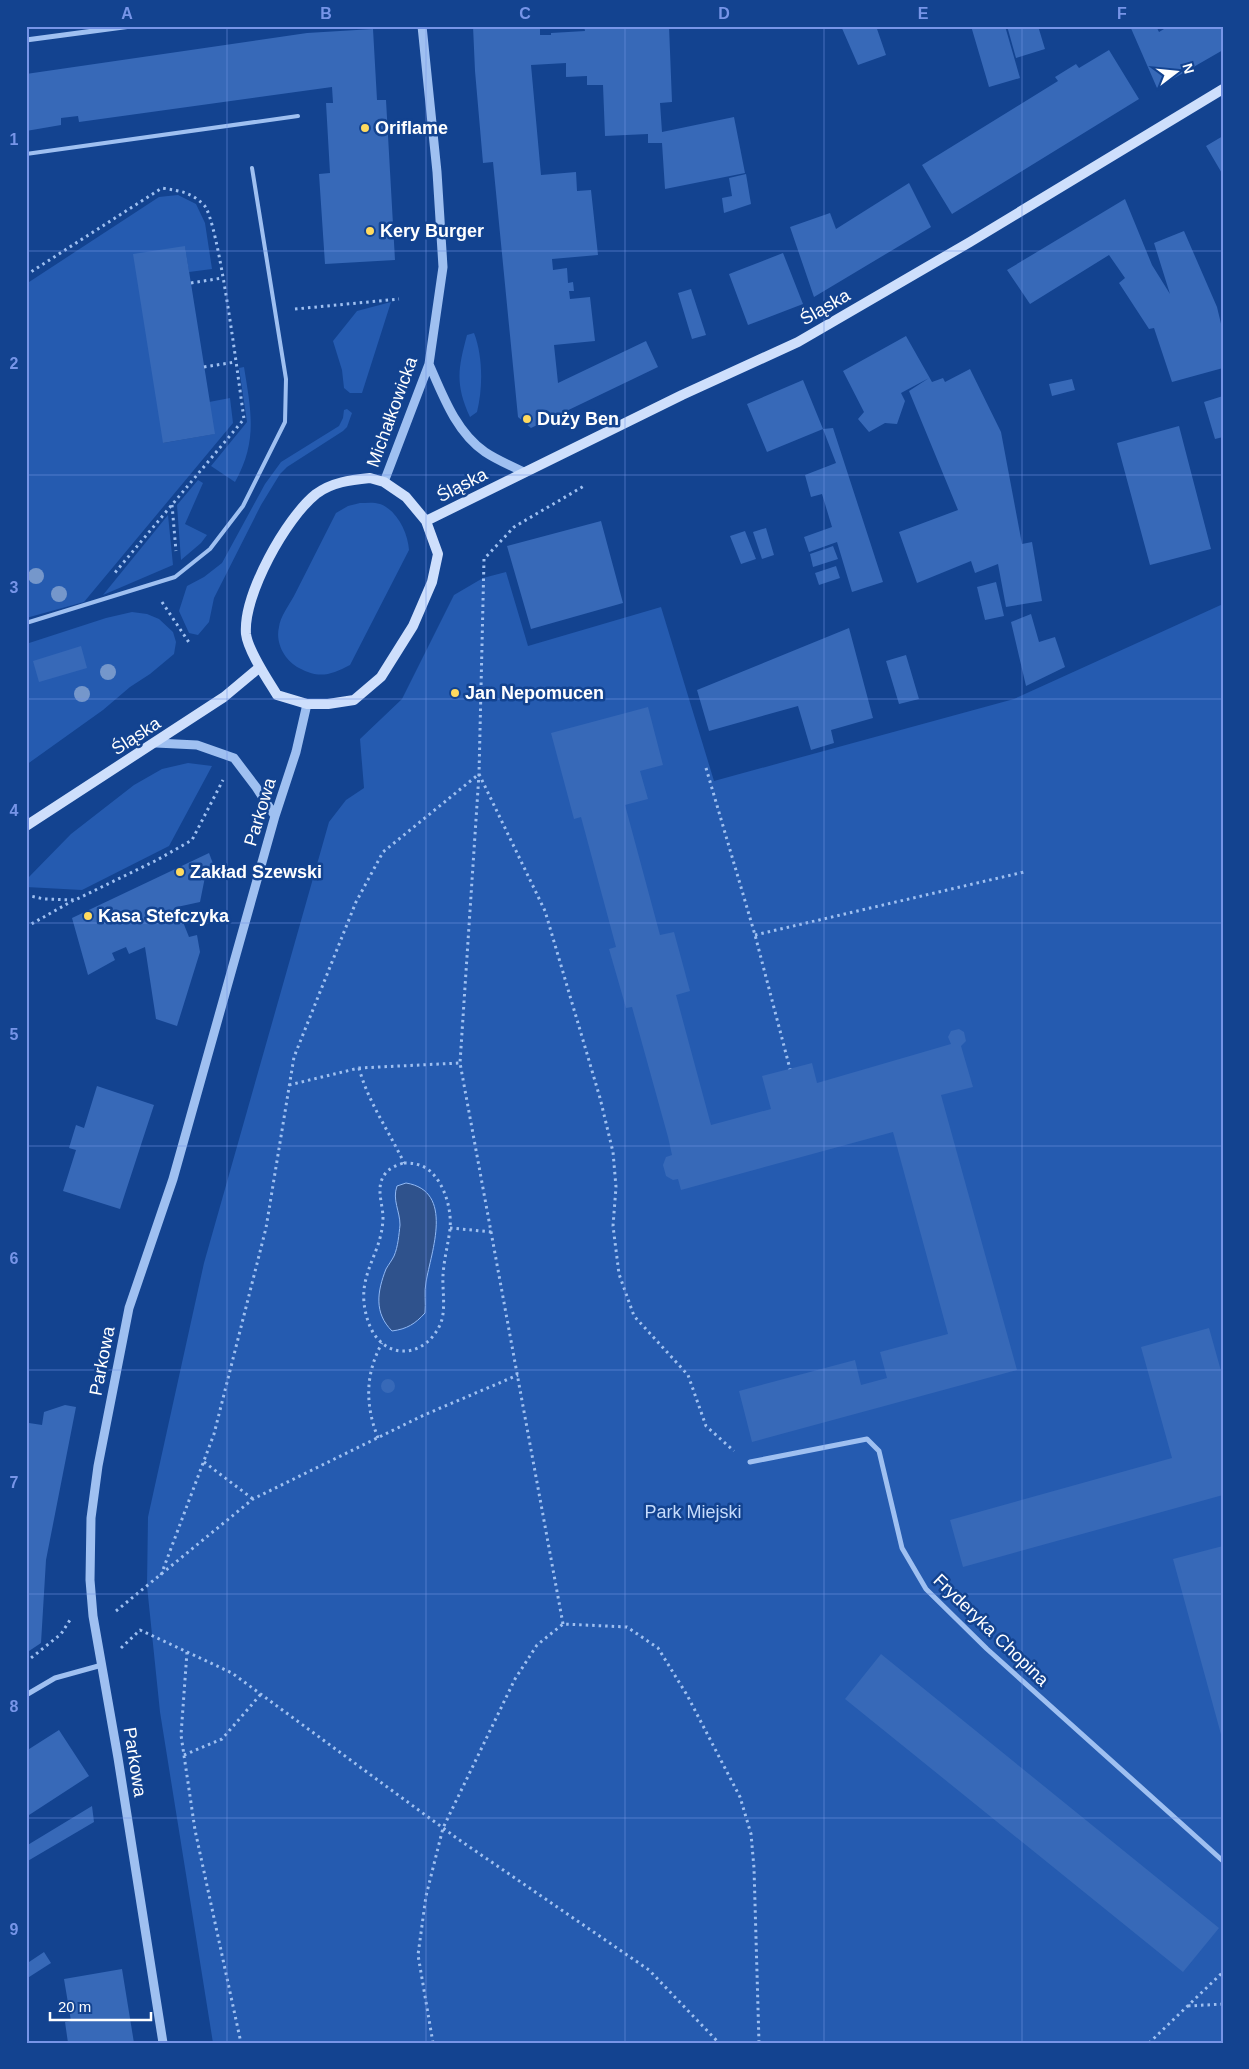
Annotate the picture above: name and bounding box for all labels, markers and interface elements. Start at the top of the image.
text: A [121,5,133,22]
text: B [320,5,332,22]
text: C [519,5,531,22]
text: D [718,5,730,22]
text: E [918,5,929,22]
text: F [1117,5,1127,22]
north arrow [1152,48,1202,98]
text: N [1179,61,1198,75]
place label: Oriflame [375,118,448,138]
marker: Oriflame [359,122,371,134]
text: 1 [10,131,19,148]
place label: Kery Burger [380,221,484,241]
marker: Kery Burger [364,225,376,237]
street label: Śląska [796,283,854,329]
street label: Michałkowicka [363,353,422,470]
text: 2 [10,355,19,372]
place label: Duży Ben [537,409,619,429]
marker: Duży Ben [521,413,533,425]
street label: Śląska [433,462,491,506]
text: 3 [10,579,19,596]
place label: Jan Nepomucen [465,683,604,703]
marker: Jan Nepomucen [449,687,461,699]
street label: Śląska [107,712,165,759]
street label: Parkowa [240,775,280,848]
text: 4 [10,802,19,819]
place label: Zakład Szewski [190,862,322,882]
marker: Zakład Szewski [174,866,186,878]
place label: Kasa Stefczyka [98,906,230,926]
marker: Kasa Stefczyka [82,910,94,922]
text: 5 [10,1026,19,1043]
text: 6 [10,1250,19,1267]
street label: Parkowa [86,1324,119,1397]
text: 7 [10,1474,19,1491]
park label: Park Miejski [644,1502,742,1522]
street label: Fryderyka Chopina [929,1570,1053,1691]
text: 8 [10,1698,19,1715]
street label: Parkowa [120,1726,151,1799]
text: 9 [10,1921,19,1938]
scale bar [50,1989,151,2021]
text: 20 m [58,1998,91,2015]

